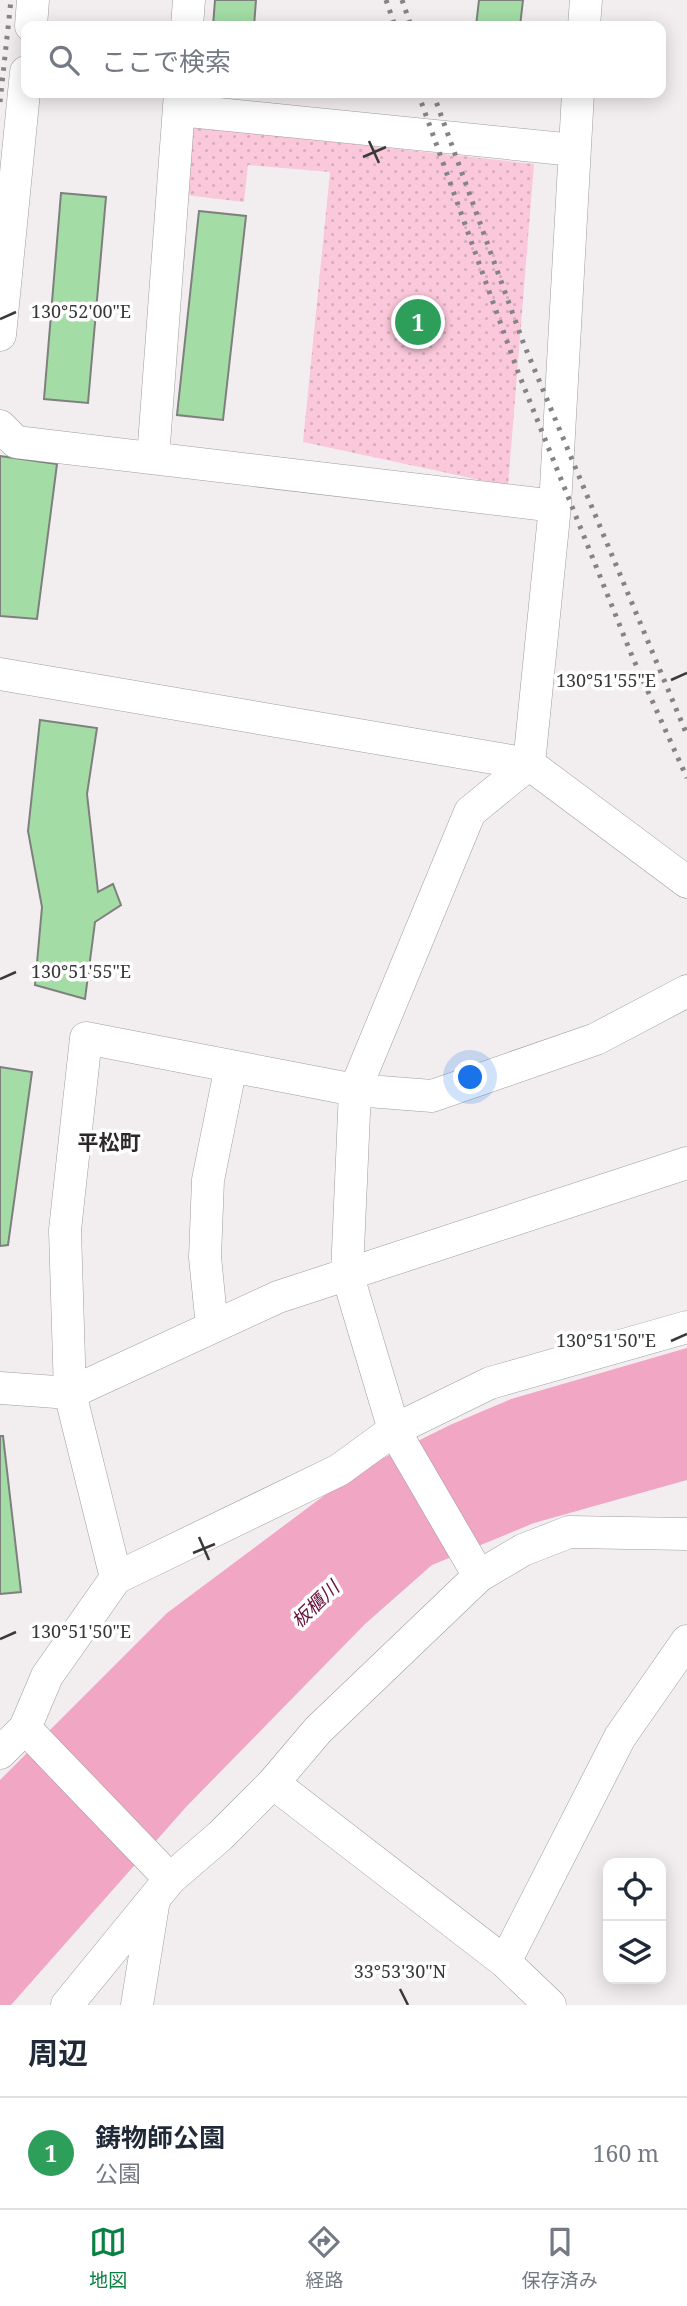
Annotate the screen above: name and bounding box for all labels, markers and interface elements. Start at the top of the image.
search box [21,21,666,98]
icon: search [45,41,83,79]
text: ここで検索 [101,43,231,79]
pin: 1 [395,296,441,348]
text: 130°52'00"E [31,299,131,323]
text: 130°51'55"E [556,668,656,692]
text: 130°51'55"E [31,959,131,983]
your location [453,1060,487,1094]
district label: 平松町 [78,1128,141,1156]
text: 130°51'50"E [556,1328,656,1352]
water label: 板櫃川 [285,1573,346,1633]
text: 130°51'50"E [31,1619,131,1643]
map controls [603,1858,666,1984]
button: locate [603,1858,666,1921]
button: layers [603,1921,666,1984]
text: 33°53'30"N [354,1959,447,1983]
text: 周辺 [28,2032,88,2073]
text: 鋳物師公園 [95,2119,225,2155]
text: 1 [45,2137,58,2169]
text: 160 m [593,2137,659,2169]
text: 公園 [95,2157,141,2189]
tab: 地図 [89,2223,127,2293]
tab: 経路 [305,2223,344,2293]
tab: 保存済み [522,2223,598,2293]

